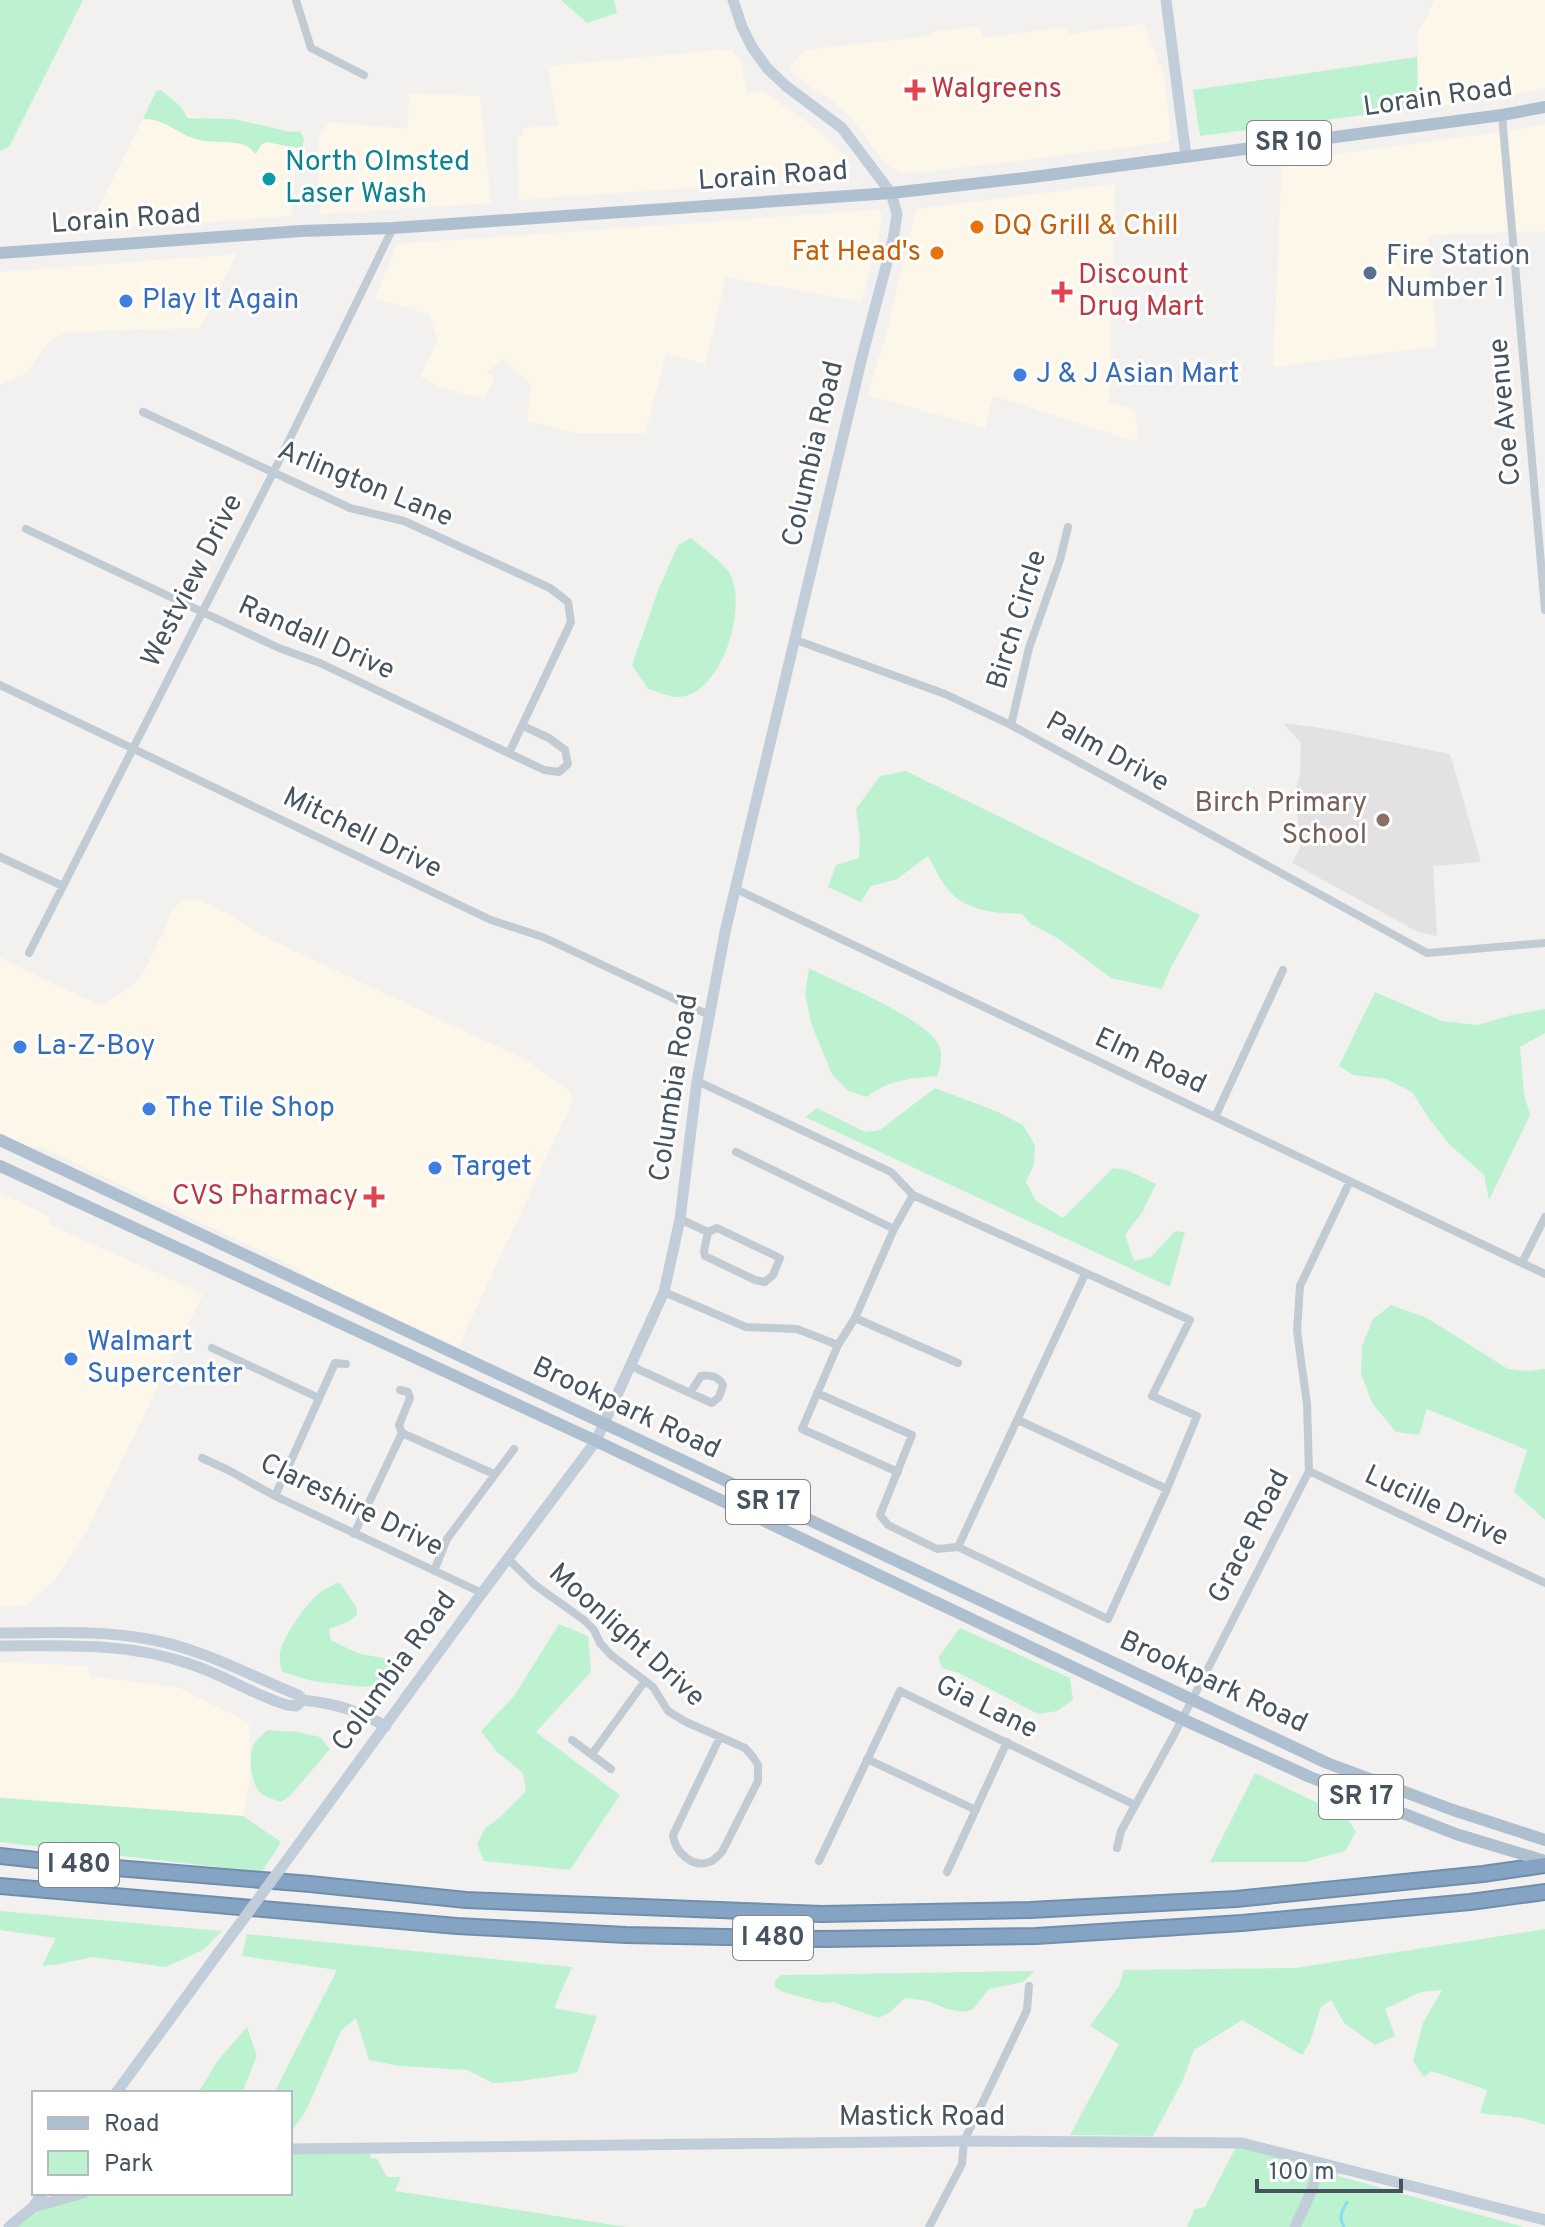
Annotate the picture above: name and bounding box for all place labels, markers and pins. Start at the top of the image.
place label: Walgreens [931,72,1062,108]
marker: Walgreens [906,81,924,99]
place label: North Olmsted Laser Wash [285,145,470,213]
marker: North Olmsted Laser Wash [260,170,278,188]
place label: DQ Grill & Chill [993,209,1179,245]
marker: DQ Grill & Chill [968,218,986,236]
place label: Fat Head's [791,235,921,271]
place label: Fire Station Number 1 [1386,239,1530,307]
marker: Fat Head's [928,244,946,262]
place label: Discount Drug Mart [1078,258,1204,326]
marker: Fire Station Number 1 [1361,264,1379,282]
place label: Play It Again [142,283,299,319]
marker: Discount Drug Mart [1053,283,1071,301]
marker: Play It Again [117,292,135,310]
place label: J & J Asian Mart [1036,357,1239,393]
marker: J & J Asian Mart [1011,366,1029,384]
place label: Birch Primary School [1195,786,1367,854]
marker: Birch Primary School [1374,811,1392,829]
place label: La-Z-Boy [36,1029,155,1065]
marker: La-Z-Boy [11,1038,29,1056]
place label: The Tile Shop [165,1091,335,1127]
marker: The Tile Shop [140,1100,158,1118]
place label: Target [451,1150,532,1186]
marker: Target [426,1159,444,1177]
place label: CVS Pharmacy [172,1179,358,1215]
marker: CVS Pharmacy [365,1188,383,1206]
place label: Walmart Supercenter [87,1325,243,1393]
marker: Walmart Supercenter [62,1350,80,1368]

